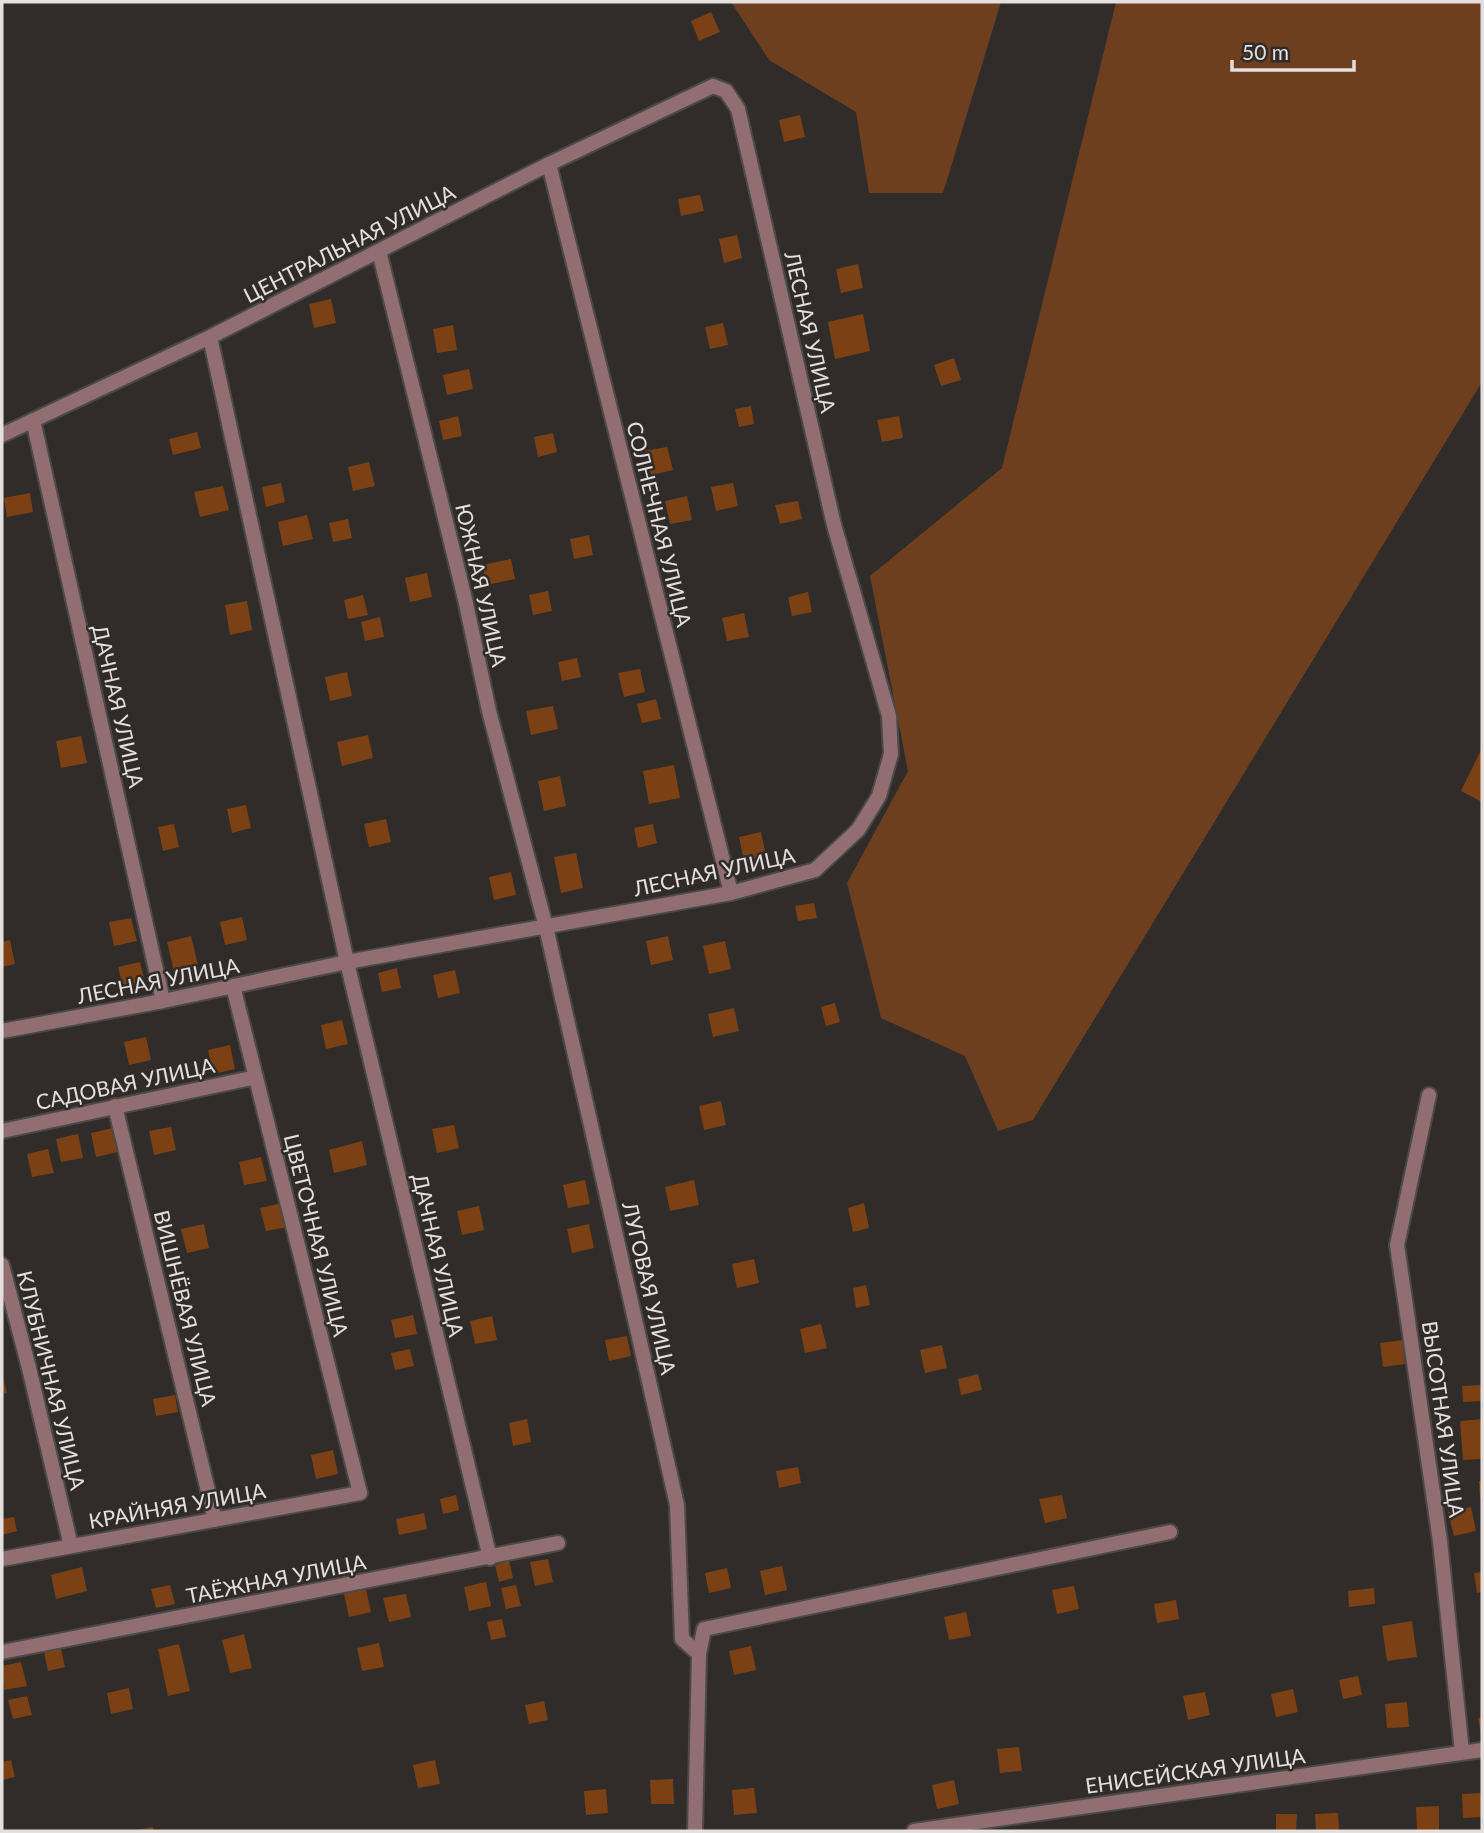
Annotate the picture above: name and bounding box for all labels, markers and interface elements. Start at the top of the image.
scale bar [1232,28,1354,72]
text: 50 m [1242,39,1289,64]
street label: ЦЕНТРАЛЬНАЯ УЛИЦА [239,178,460,307]
street label: ЛЕСНАЯ УЛИЦА [780,248,842,416]
street label: СОЛНЕЧНАЯ УЛИЦА [622,419,698,630]
street label: ЮЖНАЯ УЛИЦА [451,501,513,670]
street label: ДАЧНАЯ УЛИЦА [88,622,150,791]
street label: ЛЕСНАЯ УЛИЦА [630,842,798,901]
street label: ЛЕСНАЯ УЛИЦА [74,952,242,1008]
street label: САДОВАЯ УЛИЦА [33,1052,217,1114]
street label: ЦВЕТОЧНАЯ УЛИЦА [280,1131,354,1340]
street label: ДАЧНАЯ УЛИЦА [408,1171,470,1340]
street label: ЛУГОВАЯ УЛИЦА [618,1198,682,1378]
street label: ВИШНЁВАЯ УЛИЦА [150,1207,223,1409]
street label: КЛУБНИЧНАЯ УЛИЦА [13,1268,92,1493]
street label: ВЫСОТНАЯ УЛИЦА [1418,1319,1470,1520]
street label: КРАЙНЯЯ УЛИЦА [87,1477,268,1533]
street label: ТАЁЖНАЯ УЛИЦА [184,1548,369,1608]
street label: ЕНИСЕЙСКАЯ УЛИЦА [1083,1742,1307,1798]

